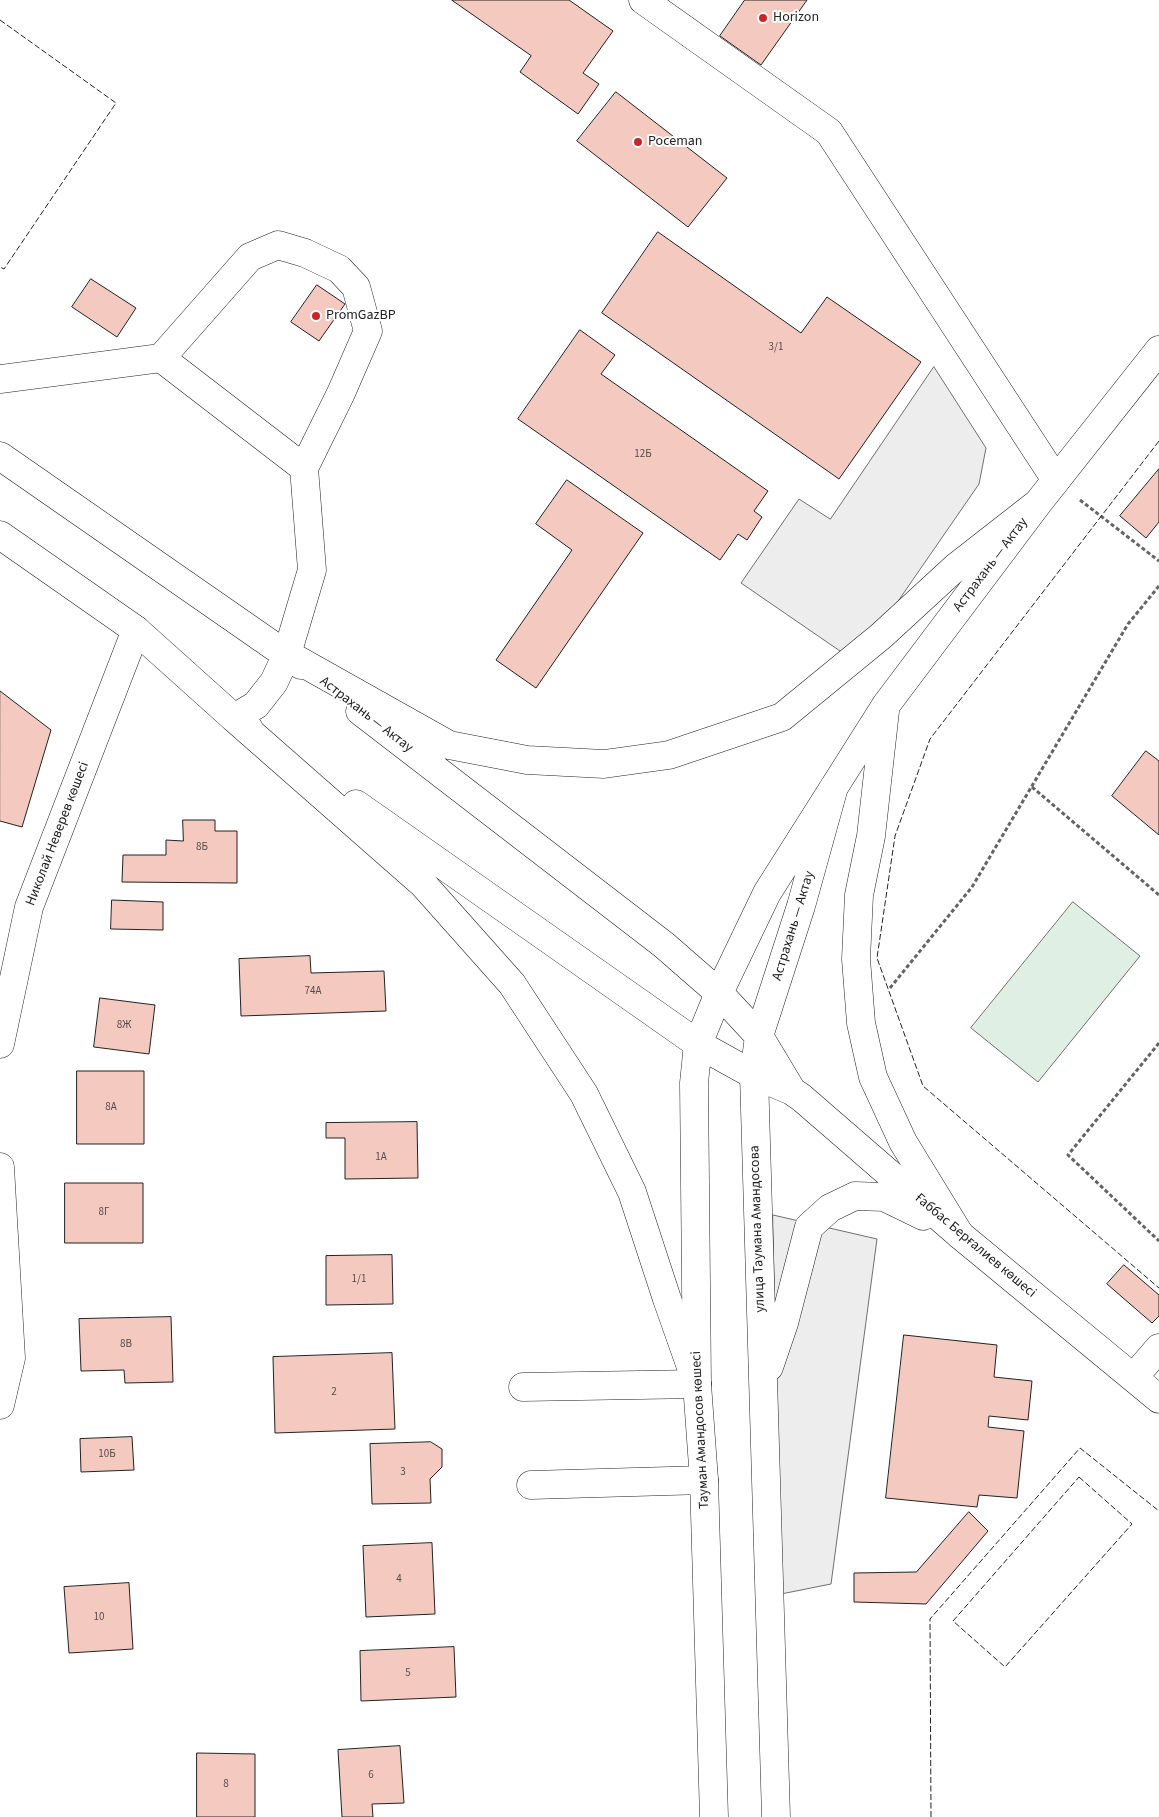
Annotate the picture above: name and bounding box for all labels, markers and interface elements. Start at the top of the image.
place label: Horizon [773,10,819,26]
marker: Horizon [757,12,769,24]
place label: Poceman [648,134,703,150]
marker: Poceman [632,136,644,148]
place label: PromGazBP [326,308,396,324]
marker: PromGazBP [310,310,322,322]
house number: 3/1 [769,341,783,355]
house number: 12Б [634,448,652,462]
street label: Астрахань — Актау [950,515,1032,615]
street label: Астрахань — Актау [316,673,416,757]
street label: Николай Неверев көшесі [23,760,93,908]
house number: 8Б [196,841,208,855]
street label: Астрахань — Актау [769,869,819,983]
house number: 74А [305,985,321,999]
house number: 8Ж [117,1019,131,1033]
house number: 8А [105,1101,117,1115]
street label: улица Таумана Амандосова [747,1145,769,1313]
house number: 1А [375,1151,387,1165]
street label: Ғаббас Берғалиев көшесі [911,1190,1039,1302]
house number: 8Г [99,1206,109,1220]
house number: 1/1 [352,1273,366,1287]
house number: 8В [120,1338,132,1352]
street label: Тауман Амандосов көшесі [688,1351,714,1509]
house number: 2 [331,1386,337,1400]
house number: 10Б [98,1448,116,1462]
house number: 3 [400,1466,406,1480]
house number: 4 [396,1573,402,1587]
house number: 10 [94,1611,104,1625]
house number: 5 [405,1667,411,1681]
house number: 6 [368,1769,374,1783]
house number: 8 [223,1778,229,1792]

